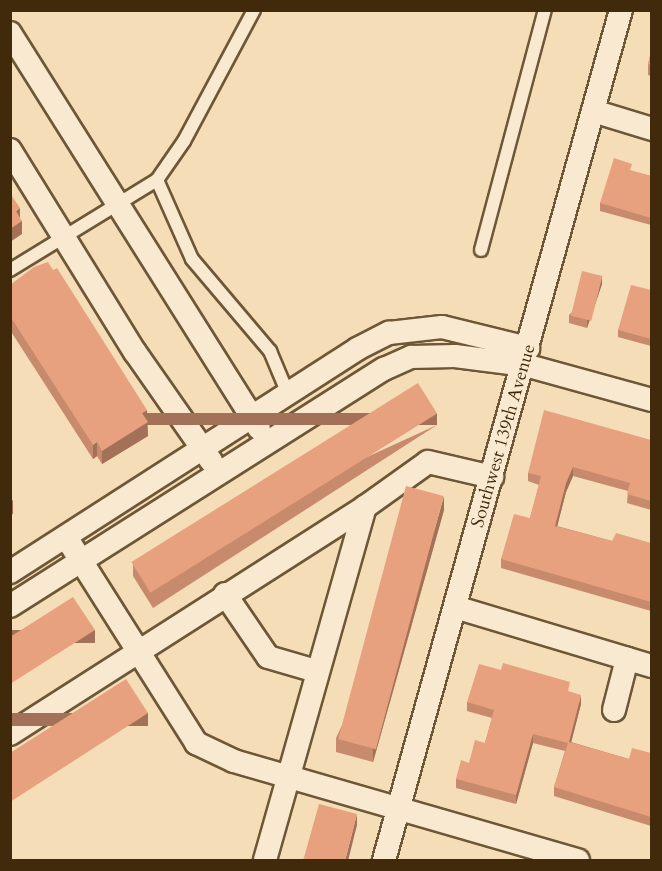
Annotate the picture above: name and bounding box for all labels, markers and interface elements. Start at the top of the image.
street label: Southwest 139th Avenue [467,342,541,530]

